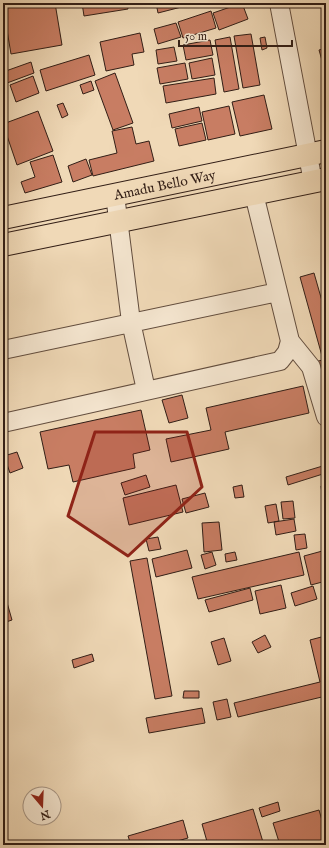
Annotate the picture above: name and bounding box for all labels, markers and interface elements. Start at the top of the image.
scale bar [179,22,292,48]
text: 50 m [185,29,207,44]
street label: Amadu Bello Way [111,166,217,205]
north arrow [22,786,62,826]
text: N [38,806,53,823]

